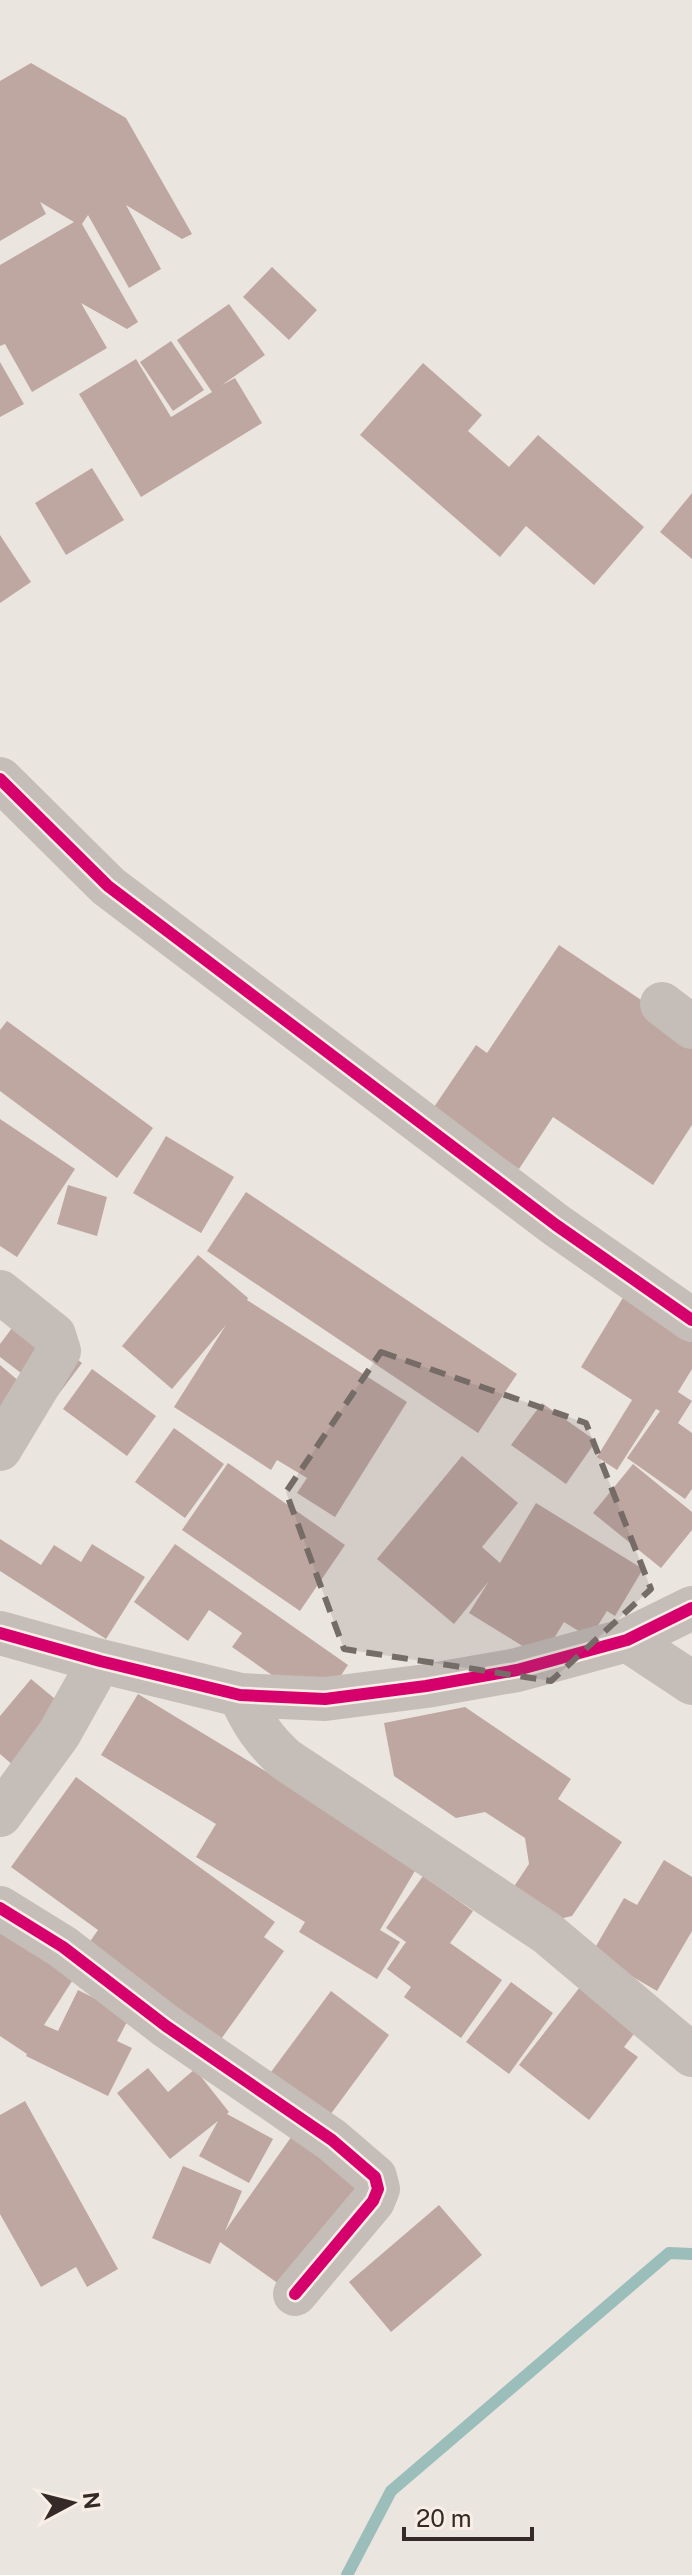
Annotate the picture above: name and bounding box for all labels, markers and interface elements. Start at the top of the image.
north arrow [32,2463,112,2543]
text: N [78,2490,106,2511]
scale bar [404,2491,532,2541]
text: 20 m [416,2504,472,2532]

